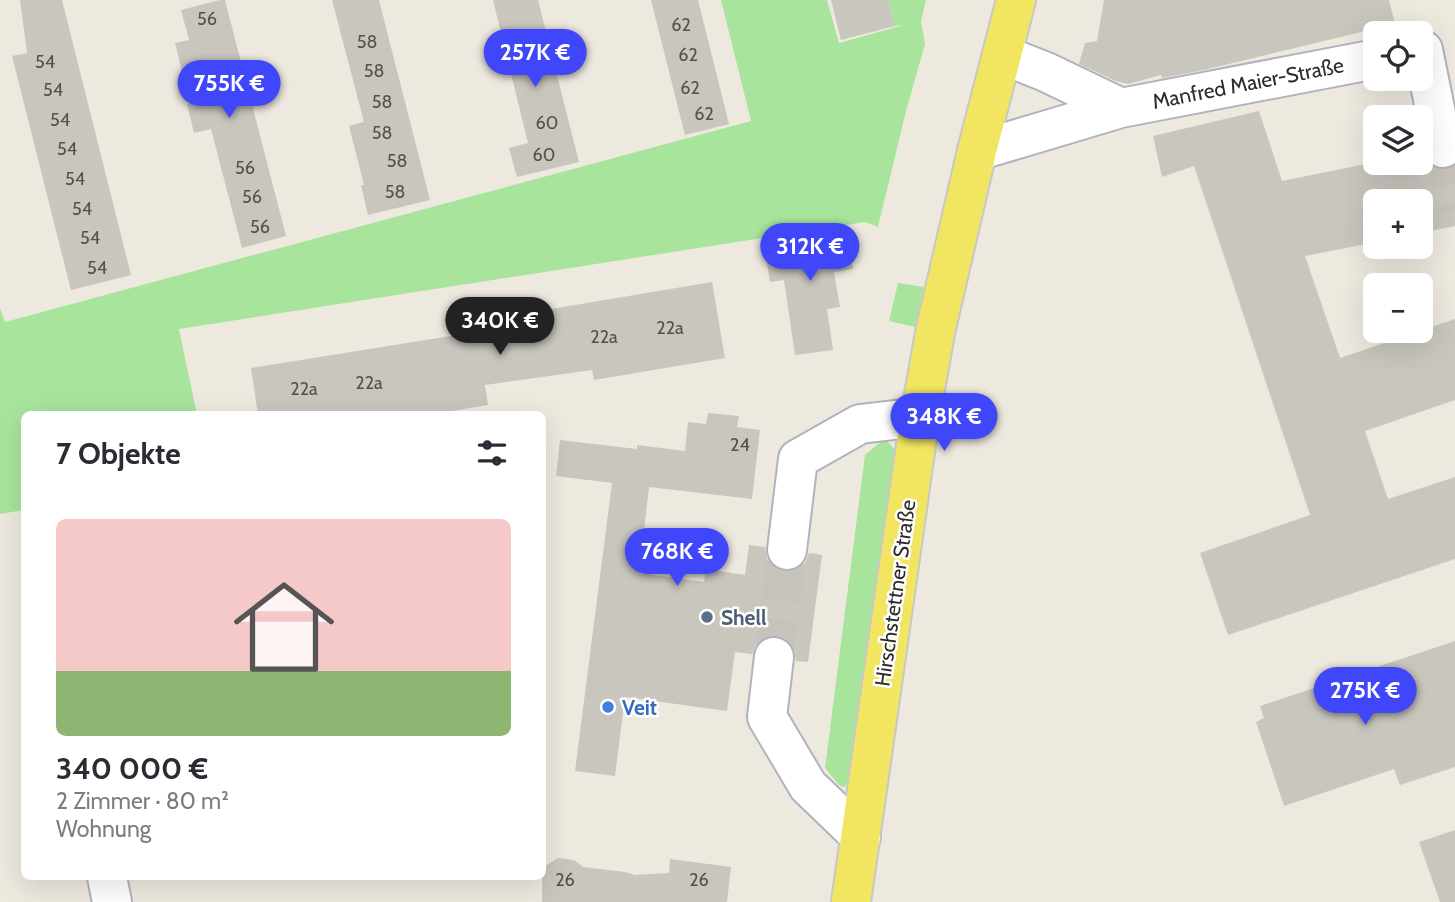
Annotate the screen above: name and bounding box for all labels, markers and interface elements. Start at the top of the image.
house number: 56 [197,8,217,30]
house number: 62 [671,14,691,36]
map controls [1363,21,1433,343]
button: locate [1363,21,1433,91]
pin: 257K € [478,29,592,89]
house number: 58 [357,31,377,53]
text: 257K € [500,38,570,66]
house number: 62 [678,44,698,66]
house number: 54 [35,51,55,73]
street label: Manfred Maier-Straße [1150,52,1346,114]
pin: 755K € [172,60,286,120]
house number: 58 [364,60,384,82]
text: 755K € [194,69,264,97]
house number: 62 [680,77,700,99]
house number: 54 [43,79,63,101]
house number: 58 [372,91,392,113]
house number: 62 [694,103,714,125]
button: layers [1363,105,1433,175]
house number: 54 [50,109,70,131]
house number: 60 [536,112,558,134]
house number: 58 [372,122,392,144]
house number: 54 [57,138,77,160]
house number: 60 [533,144,555,166]
house number: 58 [387,150,407,172]
house number: 56 [235,157,255,179]
house number: 54 [65,168,85,190]
house number: 58 [385,181,405,203]
house number: 56 [242,186,262,208]
button: + [1363,189,1433,259]
house number: 54 [72,198,92,220]
house number: 56 [250,216,270,238]
pin: 312K € [753,224,867,283]
house number: 54 [80,227,100,249]
text: 312K € [776,232,844,260]
house number: 54 [87,257,107,279]
button: − [1363,273,1433,343]
pin: 340K € [443,298,557,357]
text: 340K € [461,306,539,334]
house number: 22a [656,317,684,339]
house number: 22a [590,326,618,348]
house number: 22a [355,372,383,394]
house number: 22a [290,378,318,400]
pin: 348K € [887,393,1001,453]
text: 348K € [907,402,981,430]
icon: filters [473,434,511,472]
house number: 24 [730,434,750,456]
text: 7 Objekte [56,435,181,472]
street label: Hirschstettner Straße [870,498,921,688]
pin: 768K € [620,528,734,588]
text: 768K € [641,537,713,565]
icon: home [221,564,347,690]
place label: Shell [721,605,767,630]
marker: Shell [699,609,715,625]
pin: 275K € [1308,668,1422,727]
text: 275K € [1330,676,1400,704]
place label: Veit [622,695,657,720]
marker: Veit [600,699,616,715]
text: 340 000 € [56,750,208,787]
text: 2 Zimmer · 80 m² [56,787,229,815]
text: Wohnung [56,815,151,843]
house number: 26 [555,869,575,891]
house number: 26 [689,869,709,891]

